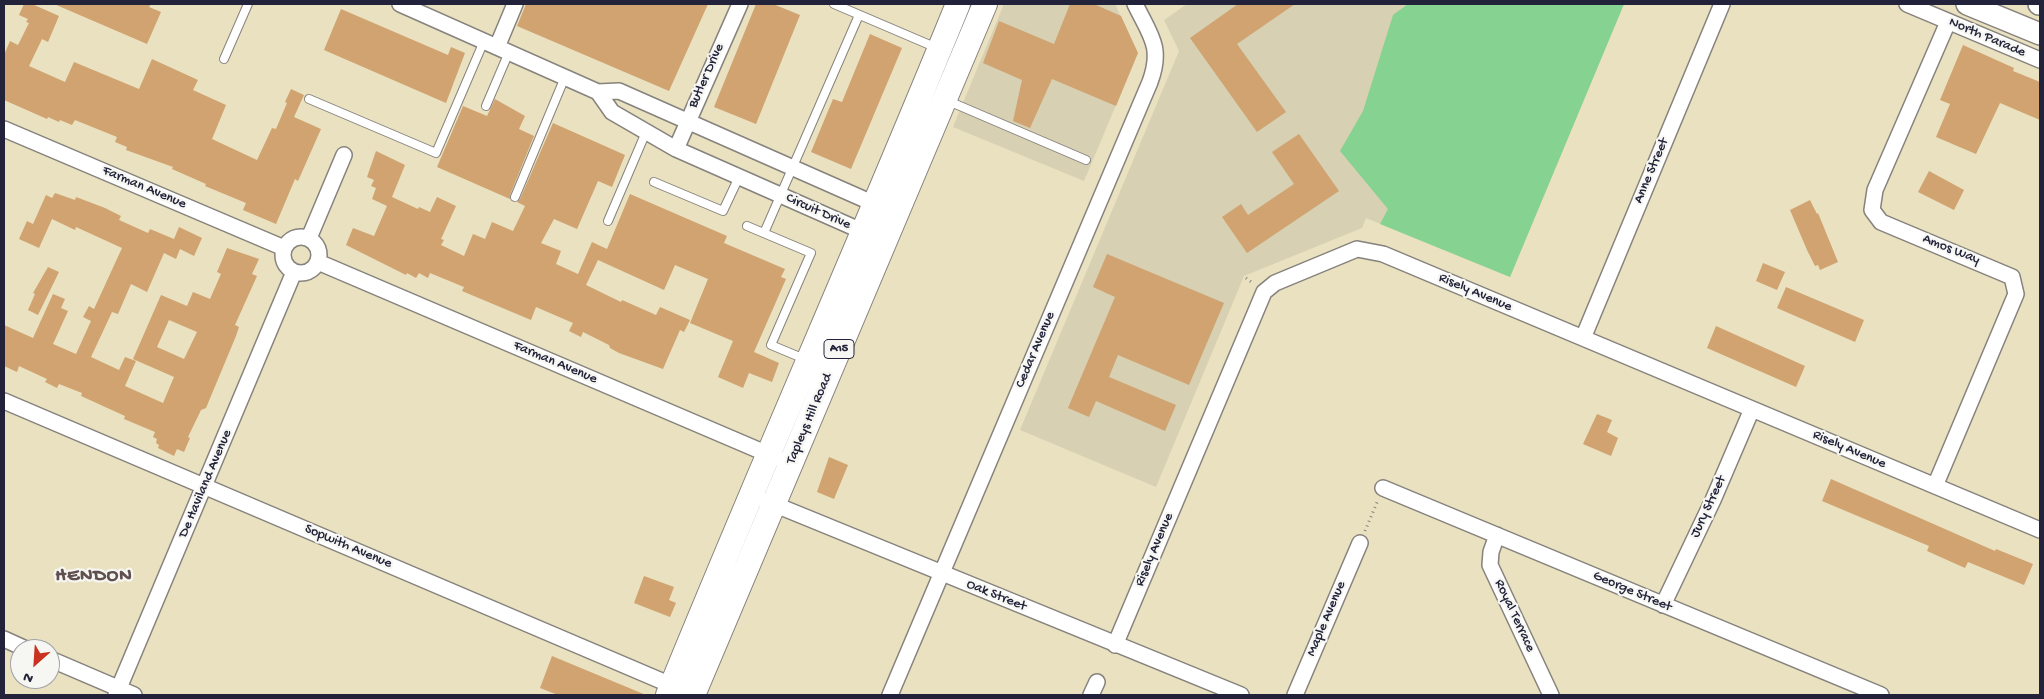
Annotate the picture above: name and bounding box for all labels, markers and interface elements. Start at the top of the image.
street label: North Parade [1946,14,2028,62]
street label: Butler Drive [685,41,729,111]
street label: Anne Street [1631,136,1673,206]
street label: Farman Avenue [99,163,189,213]
street label: Circuit Drive [783,190,853,234]
street label: Amos Way [1920,231,1982,269]
street label: Risely Avenue [1436,270,1514,316]
street label: Cedar Avenue [1012,309,1060,391]
street label: Farman Avenue [510,338,600,388]
road number: A15 [824,339,854,358]
street label: Tapleys Hill Road [783,371,837,467]
street label: De Haviland Avenue [176,427,236,541]
street label: Risely Avenue [1810,427,1888,473]
street label: Jury Street [1687,473,1731,541]
street label: Risely Avenue [1132,511,1178,589]
street label: Sopwith Avenue [302,521,394,573]
district label: HENDON [55,566,133,588]
street label: George Street [1590,568,1674,616]
street label: Oak Street [964,576,1028,616]
street label: Royal Terrace [1490,577,1538,655]
street label: Maple Avenue [1304,579,1350,659]
north arrow [10,639,60,689]
text: N [21,667,36,687]

